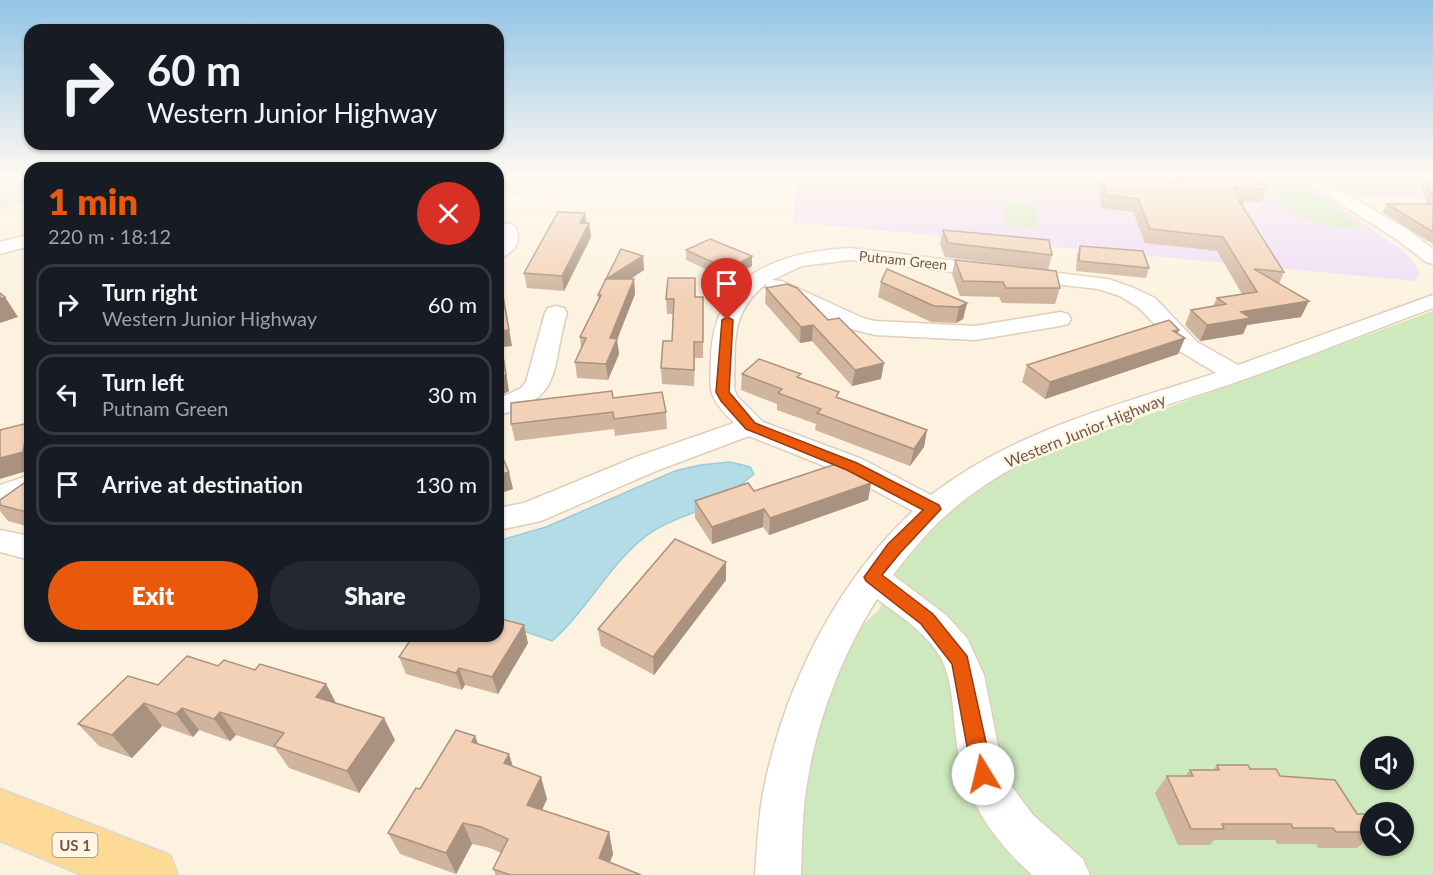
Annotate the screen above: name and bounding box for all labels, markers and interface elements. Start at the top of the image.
text: 60 m [147,45,241,95]
icon: right [48,48,126,126]
text: Western Junior Highway [147,96,437,129]
text: 1 min [48,179,138,223]
button: close [417,182,480,245]
text: 220 m · 18:12 [48,224,171,248]
street label: Putnam Green [858,247,948,273]
pin [701,258,752,320]
icon: arrive [710,267,743,300]
text: Turn right [102,279,197,306]
icon: right [51,288,84,321]
text: 60 m [428,291,477,318]
text: Western Junior Highway [102,306,317,330]
text: Turn left [102,369,184,396]
icon: left [51,378,84,411]
text: 30 m [428,381,477,408]
street label: Western Junior Highway [1002,389,1169,471]
text: Putnam Green [102,396,229,420]
icon: arrive [51,468,84,501]
text: Arrive at destination [102,471,303,498]
text: 130 m [415,471,477,498]
button: Exit [48,561,258,630]
button: Share [270,561,480,630]
map controls [1360,736,1414,856]
button: sound [1360,736,1414,790]
position arrow [951,742,1015,806]
button: search [1360,802,1414,856]
road number: US 1 [52,833,98,857]

